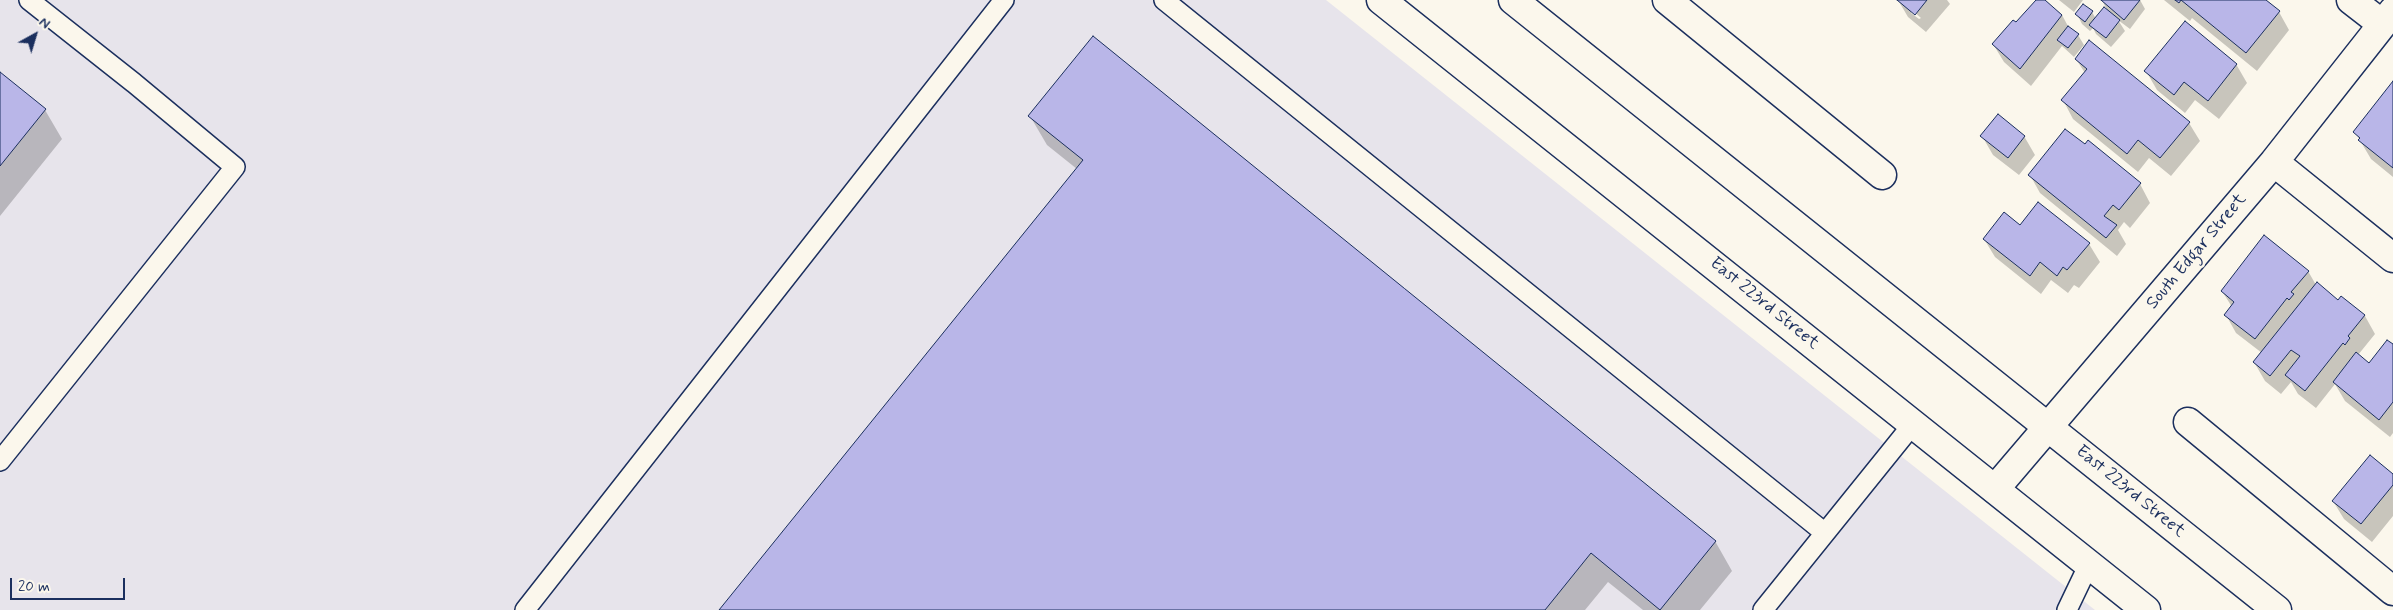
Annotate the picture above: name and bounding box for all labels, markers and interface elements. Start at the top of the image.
north arrow [10,10,60,60]
text: N [35,13,54,33]
street label: South Edgar Street [2142,190,2252,314]
street label: East 223rd Street [1705,253,1823,355]
street label: East 223rd Street [2071,441,2189,543]
scale bar [12,568,128,600]
text: 20 m [18,577,50,597]

